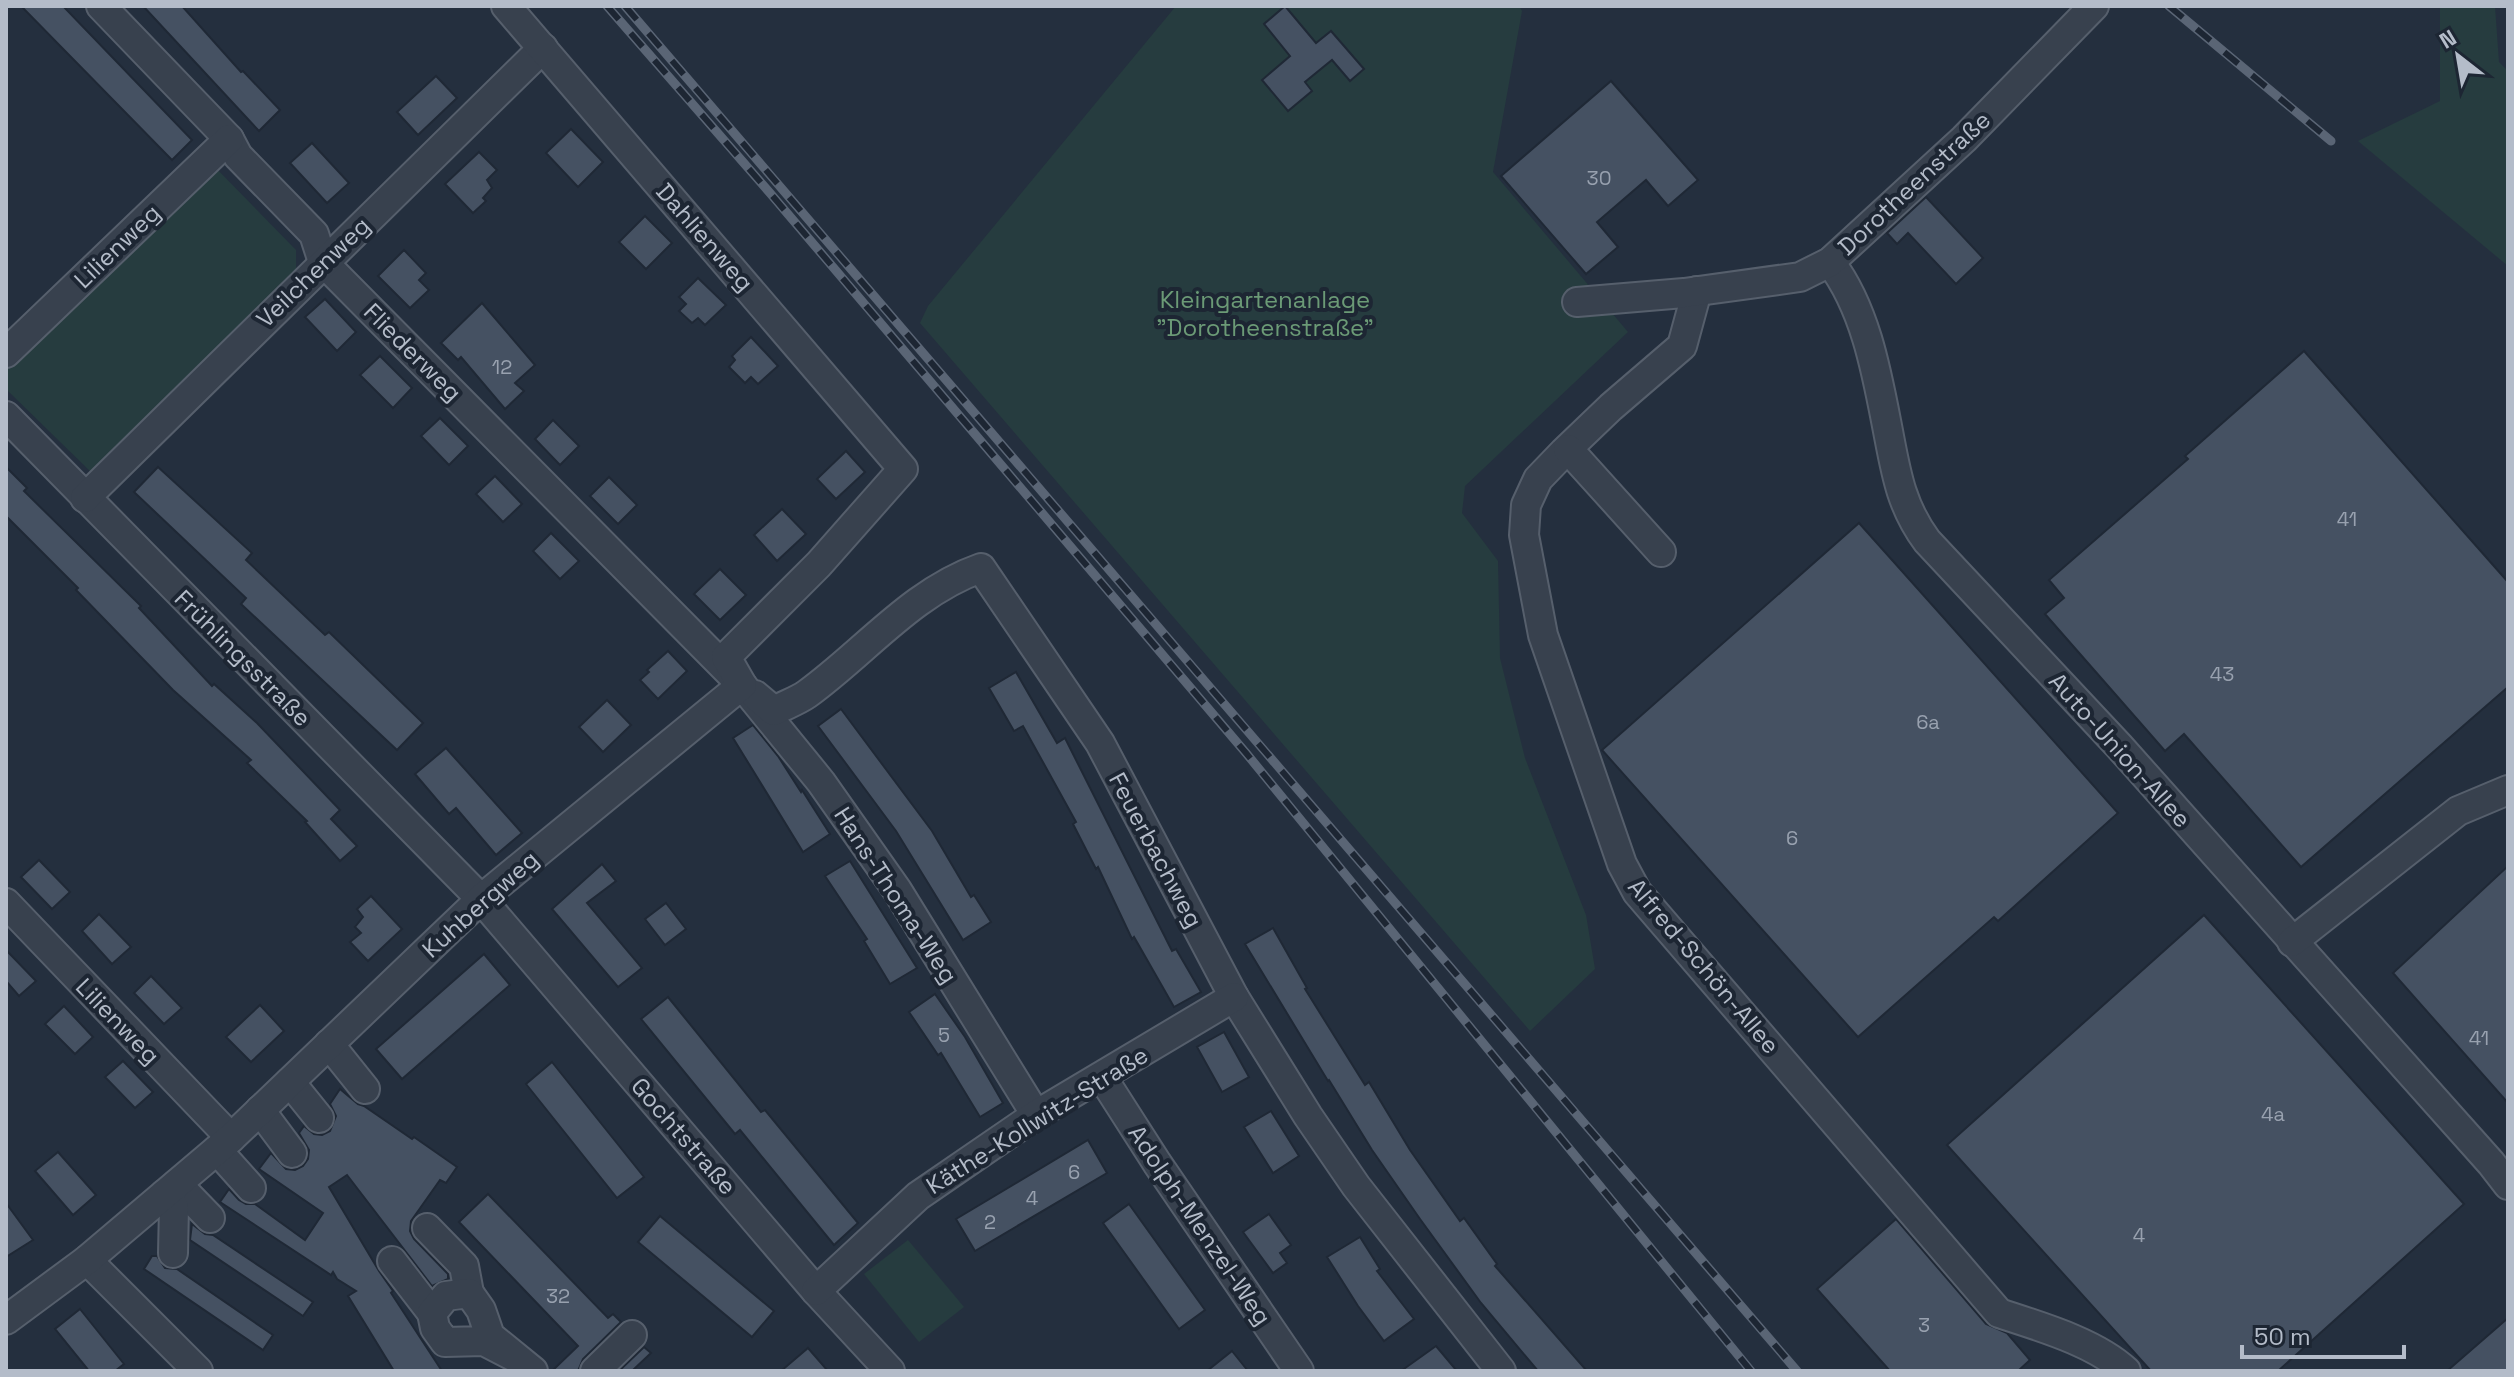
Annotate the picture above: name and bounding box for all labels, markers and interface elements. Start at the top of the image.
north arrow [2418,16,2498,96]
text: N [2434,23,2461,55]
street label: Dorotheenstraße [1831,104,1997,262]
house number: 30 [1587,165,1611,191]
street label: Dahlienweg [649,176,761,298]
street label: Lilienweg [67,197,167,295]
street label: Veilchenweg [250,210,376,334]
park label: Kleingartenanlage "Dorotheenstraße" [1156,284,1374,343]
street label: Fliederweg [357,296,469,408]
house number: 12 [492,354,512,380]
house number: 41 [2337,506,2357,532]
street label: Frühlingsstraße [168,583,318,733]
house number: 43 [2210,661,2234,687]
street label: Auto-Union-Allee [2042,666,2198,834]
house number: 6a [1916,709,1940,735]
street label: Feuerbachweg [1102,767,1210,933]
street label: Hans-Thoma-Weg [827,801,965,989]
house number: 6 [1786,825,1798,851]
street label: Kuhbergweg [415,844,545,964]
street label: Alfred-Schön-Allee [1621,872,1787,1060]
street label: Lilienweg [69,971,167,1071]
house number: 5 [938,1022,950,1048]
house number: 41 [2469,1025,2489,1051]
street label: Käthe-Kollwitz-Straße [920,1039,1154,1201]
street label: Gochtstraße [625,1071,743,1201]
house number: 4a [2261,1101,2285,1127]
street label: Adolph-Menzel-Weg [1121,1119,1279,1331]
house number: 6 [1068,1159,1080,1185]
house number: 4 [1026,1185,1038,1211]
house number: 2 [984,1209,996,1235]
house number: 4 [2133,1222,2145,1248]
house number: 32 [546,1283,570,1309]
scale bar [2242,1309,2404,1359]
house number: 3 [1918,1312,1930,1338]
text: 50 m [2254,1321,2311,1352]

